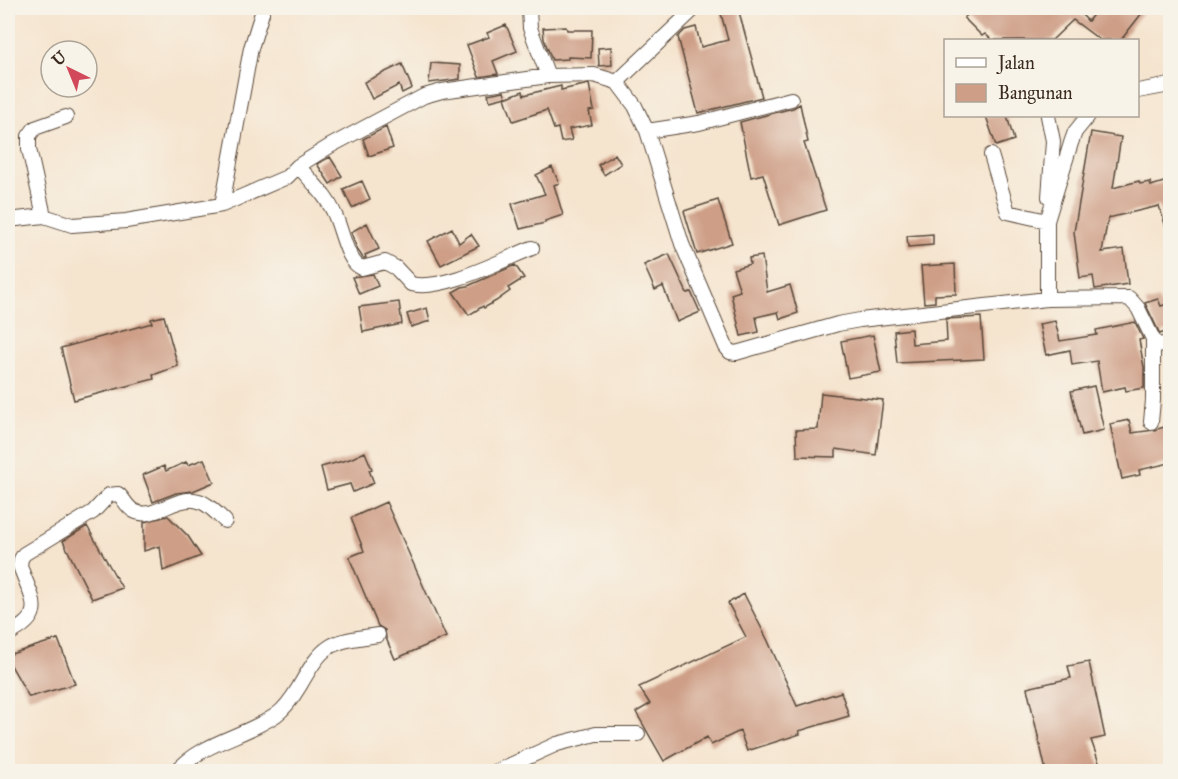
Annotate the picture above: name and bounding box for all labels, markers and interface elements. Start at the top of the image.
north arrow [39,39,99,99]
legend [944,39,1139,117]
text: U [48,47,70,70]
text: Jalan [996,52,1035,75]
text: Bangunan [998,82,1073,105]

